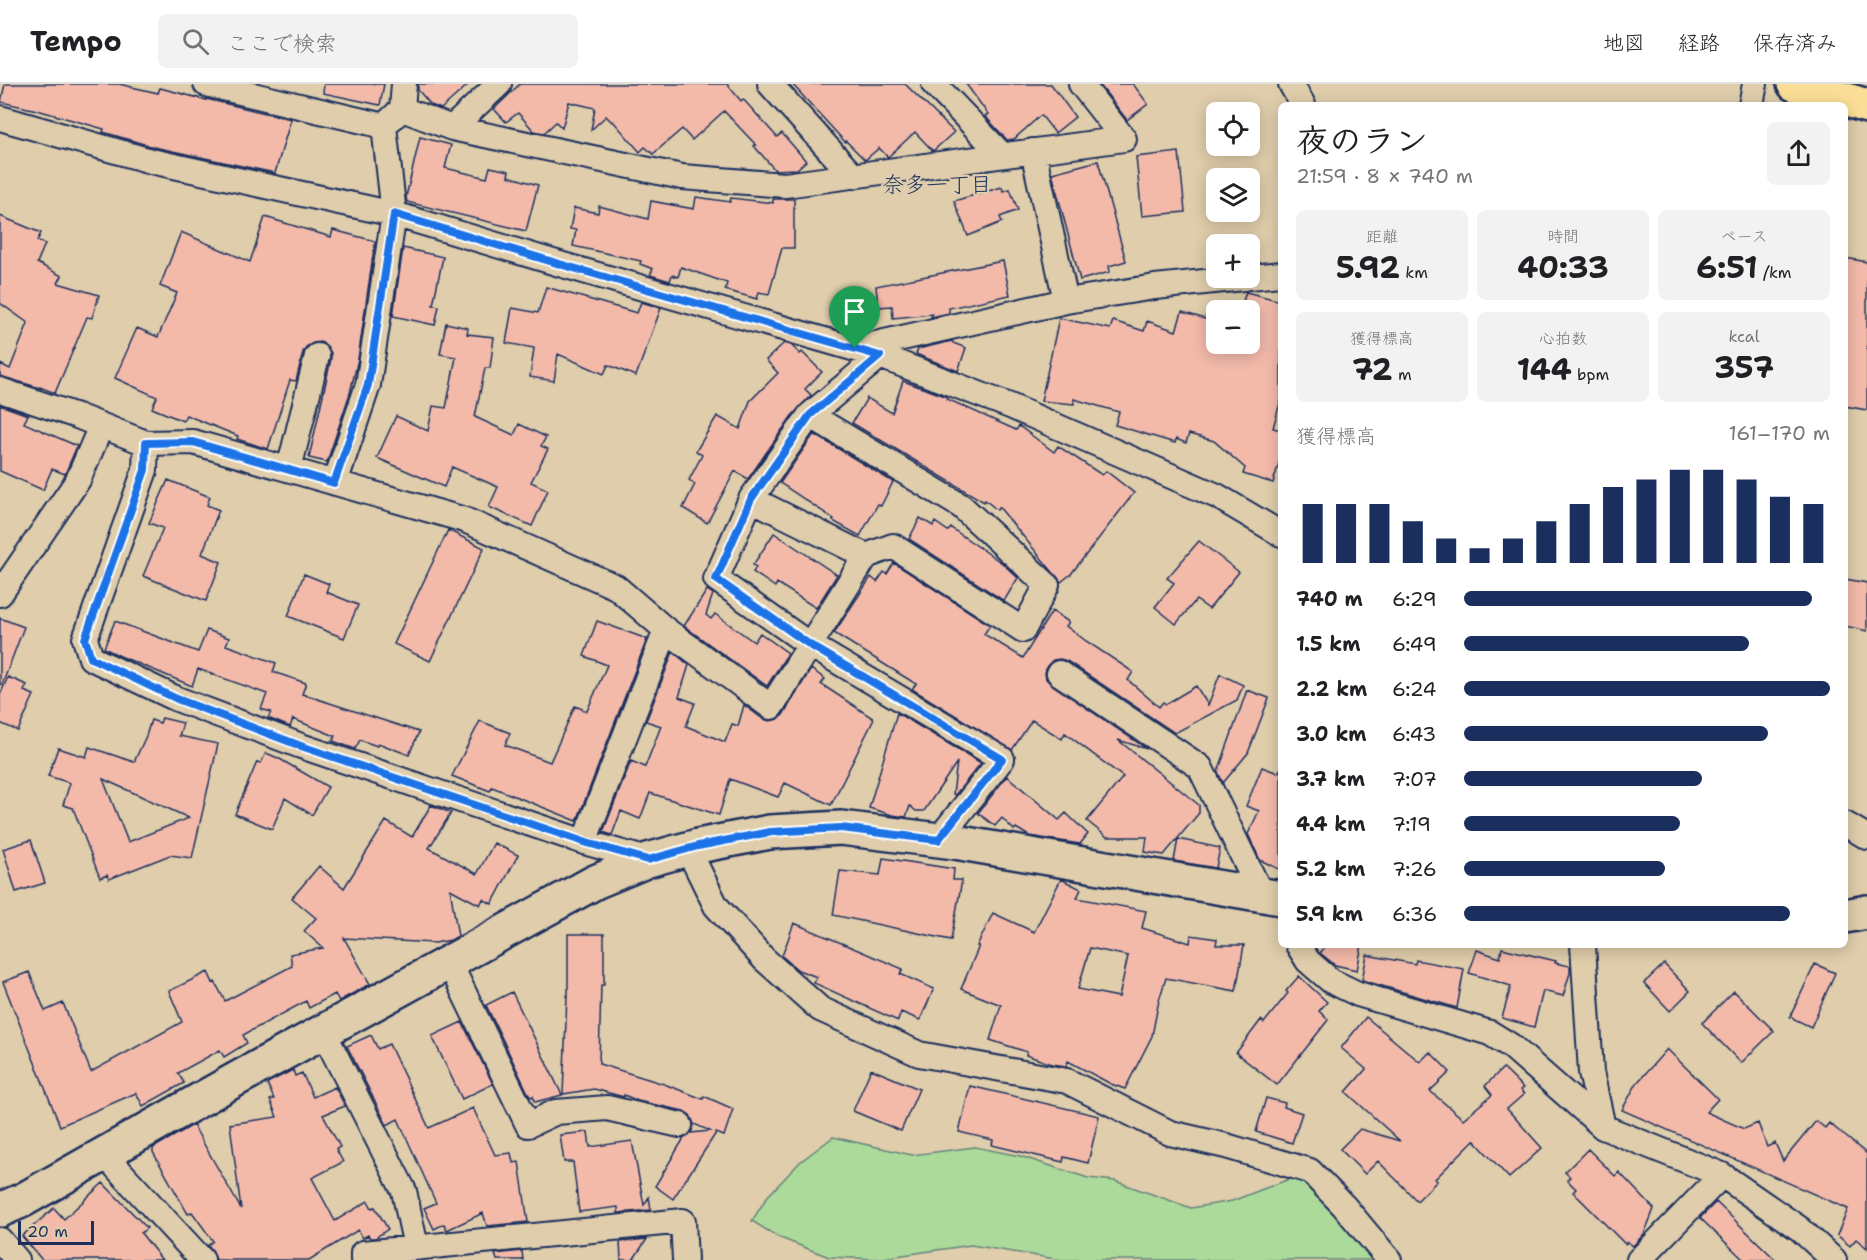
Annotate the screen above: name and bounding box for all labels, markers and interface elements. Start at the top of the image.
search box [158,14,578,68]
text: Tempo [30,22,122,60]
icon: search [179,25,212,58]
text: ここで検索 [227,29,337,58]
text: 地図 [1603,29,1645,57]
text: 経路 [1678,29,1720,57]
text: 保存済み [1753,29,1837,57]
map controls [1206,102,1260,354]
button: locate [1206,102,1260,156]
text: 夜のラン [1296,118,1428,163]
button: share [1767,122,1830,185]
text: 21:59 · 8 × 740 m [1296,163,1473,189]
button: layers [1206,168,1260,222]
district label: 奈多一丁目 [882,170,992,199]
text: 距離 [1366,226,1398,247]
text: 時間 [1547,226,1579,247]
text: ペース [1720,226,1768,247]
button: + [1206,234,1260,288]
text: 5.92 [1336,247,1400,288]
text: 40:33 [1517,247,1609,288]
text: 6:51 [1696,247,1758,288]
text: km [1400,262,1428,283]
text: /km [1758,262,1792,283]
pin [829,286,880,348]
icon: arrive [838,295,871,328]
button: − [1206,300,1260,354]
text: kcal [1728,326,1760,347]
text: 獲得標高 [1350,328,1414,349]
text: 心拍数 [1539,328,1587,349]
text: 357 [1714,347,1774,388]
text: 72 [1352,349,1393,390]
text: 144 [1517,349,1572,390]
text: m [1393,364,1412,385]
text: bpm [1572,364,1609,385]
text: 161–170 m [1729,420,1830,446]
text: 獲得標高 [1296,423,1376,449]
text: 740 m [1296,586,1363,612]
text: 6:29 [1392,586,1437,612]
text: 1.5 km [1296,631,1360,657]
text: 6:49 [1392,631,1437,657]
text: 2.2 km [1296,676,1367,702]
text: 6:24 [1392,676,1436,702]
text: 3.0 km [1296,721,1367,747]
text: 6:43 [1392,721,1436,747]
text: 3.7 km [1296,766,1365,792]
text: 7:07 [1392,766,1437,792]
text: 4.4 km [1296,811,1365,837]
text: 7:19 [1392,811,1431,837]
text: 5.2 km [1296,856,1365,882]
text: 7:26 [1392,856,1437,882]
text: 5.9 km [1296,901,1363,927]
text: 6:36 [1392,901,1437,927]
scale bar [18,1218,94,1246]
text: 20 m [27,1221,68,1242]

